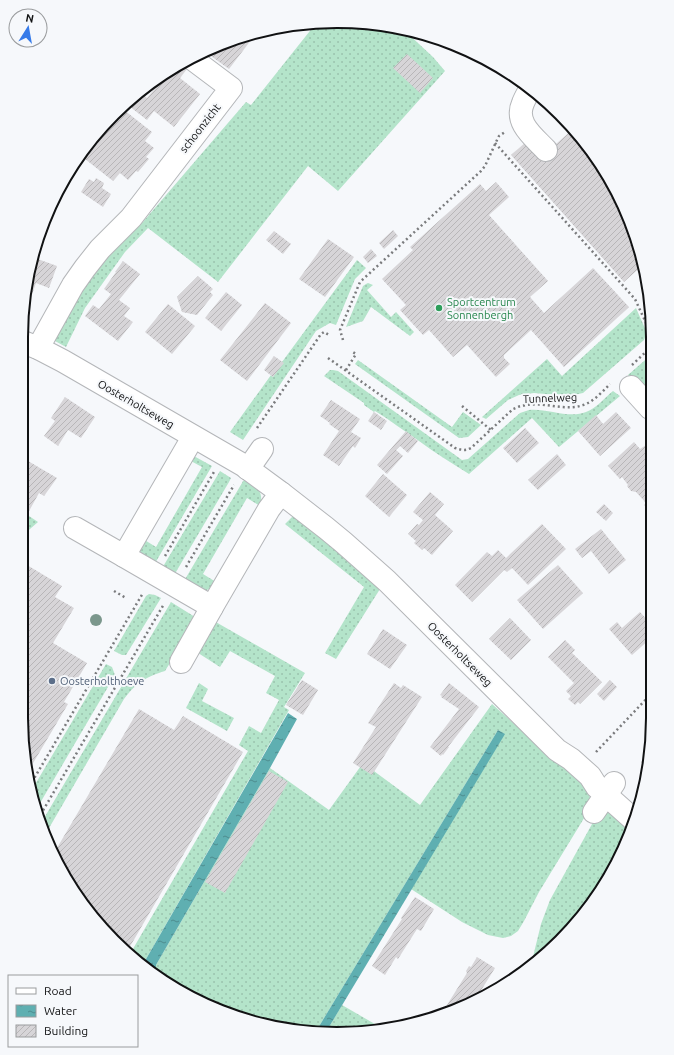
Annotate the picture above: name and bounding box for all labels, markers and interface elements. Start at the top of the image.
north arrow [8,8,48,48]
text: N [25,12,35,25]
street label: schoonzicht [177,101,223,155]
place label: Sportcentrum Sonnenbergh [447,296,516,321]
marker: Sportcentrum Sonnenbergh [434,303,444,313]
street label: Oosterholtseweg [96,377,176,431]
street label: Tunnelweg [523,391,577,405]
street label: Oosterholtseweg [425,619,495,689]
place label: Oosterholthoeve [60,675,144,687]
marker: Oosterholthoeve [47,676,57,686]
legend [8,975,138,1047]
text: Road [44,984,72,997]
text: Water [44,1004,77,1017]
text: Building [44,1024,88,1037]

